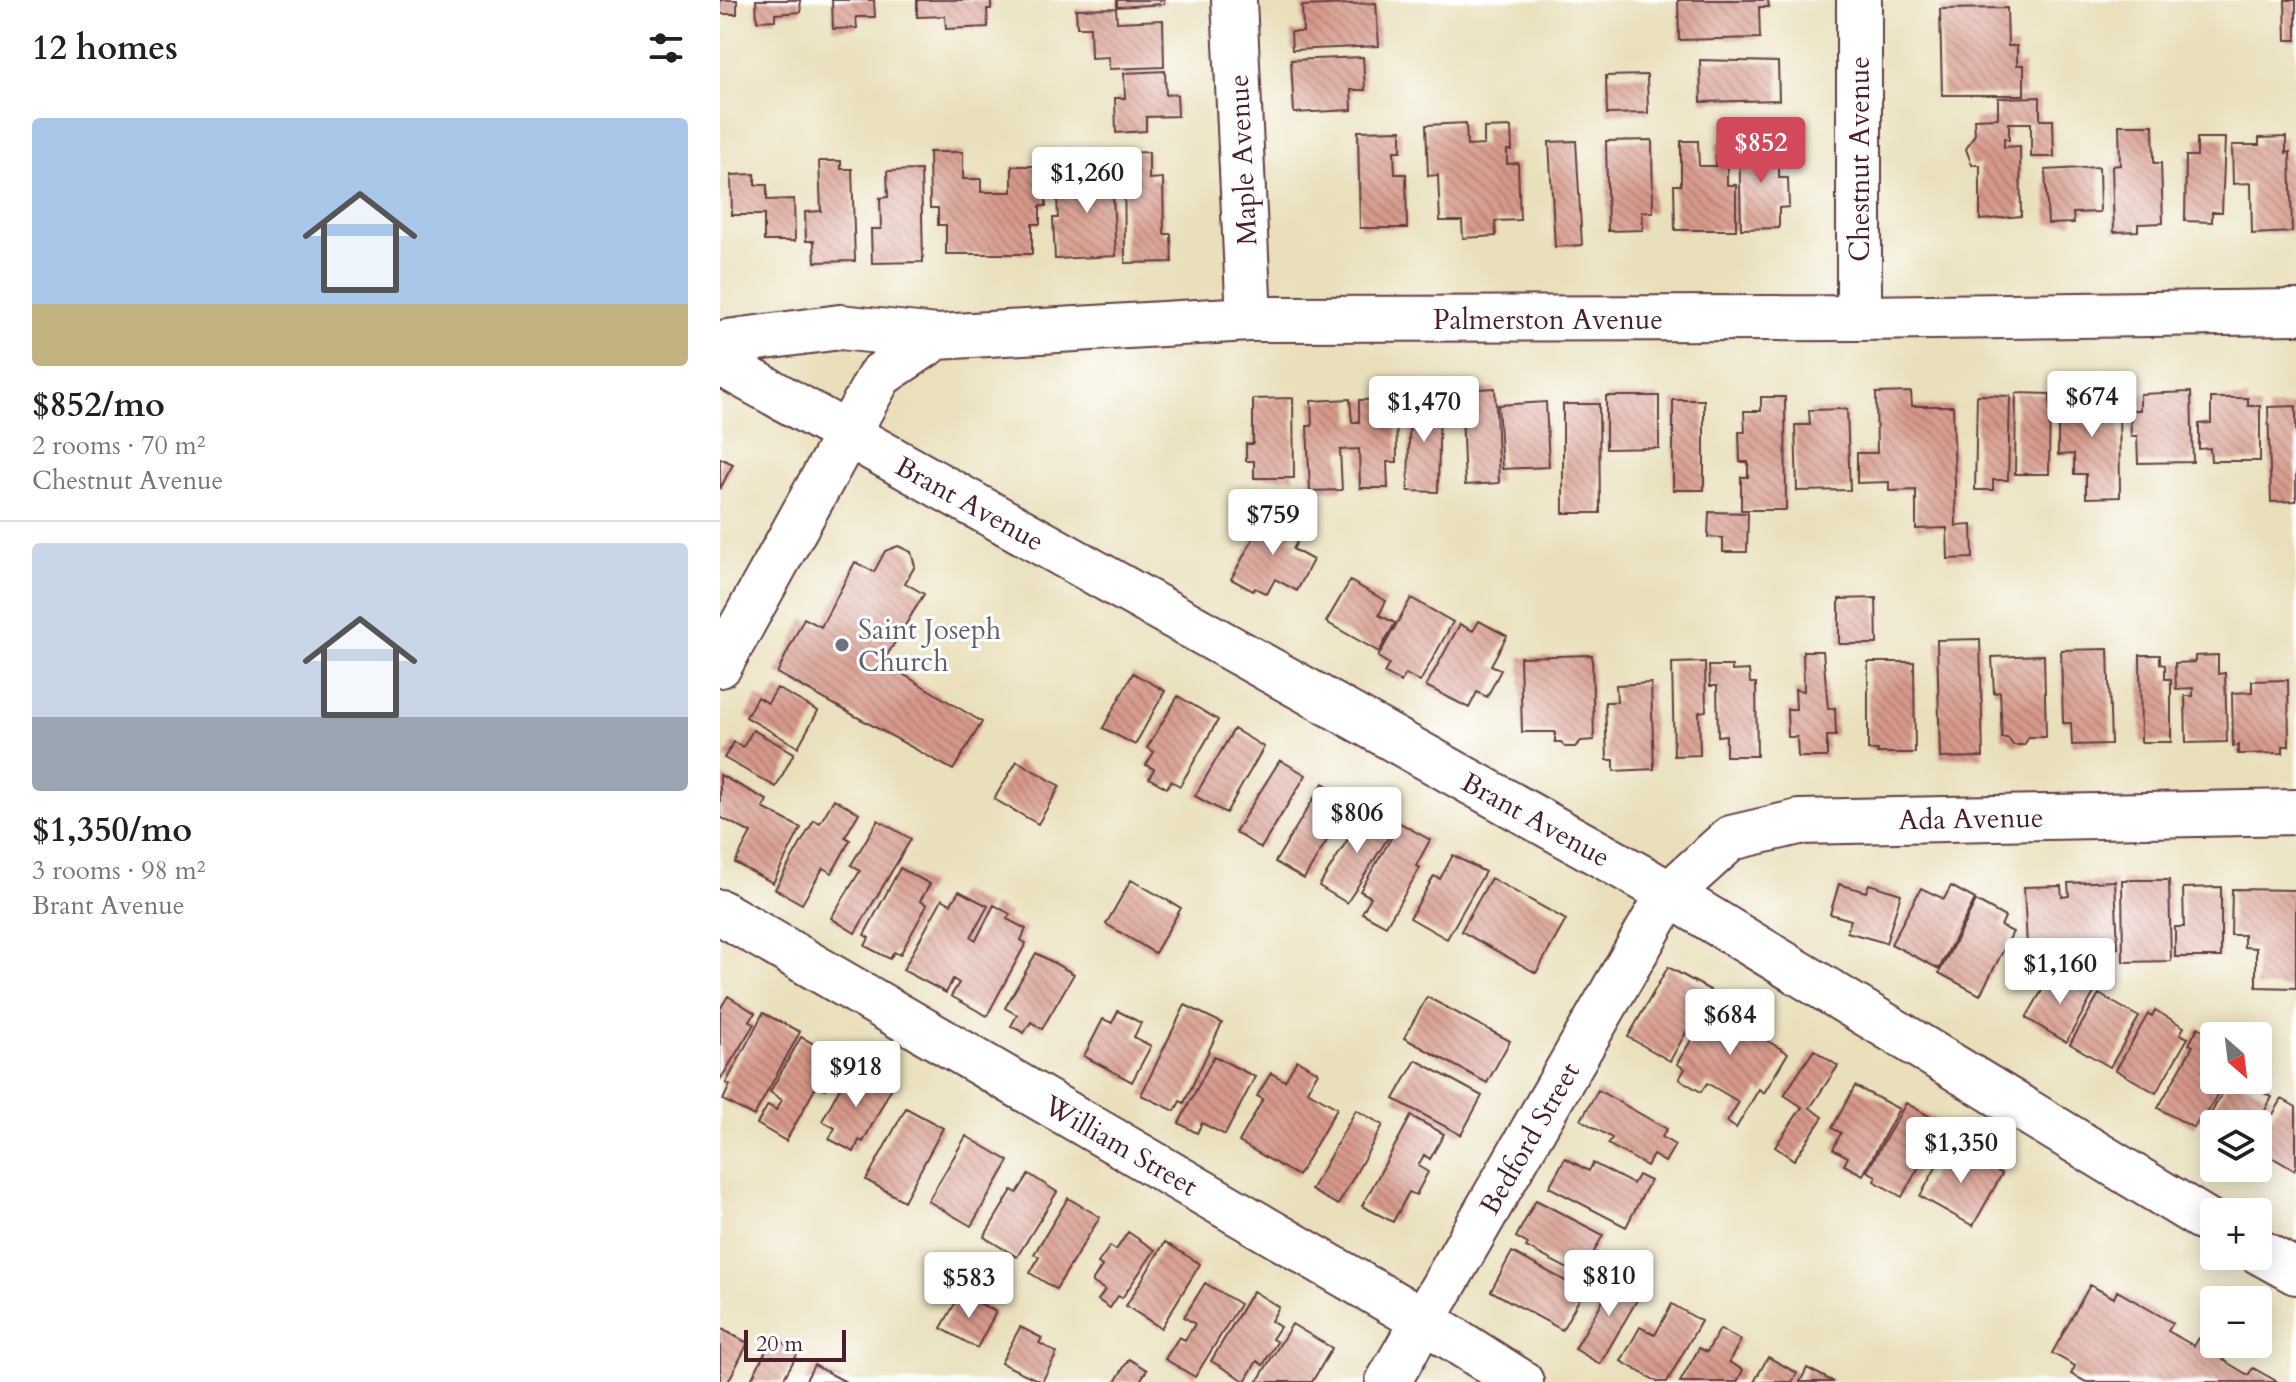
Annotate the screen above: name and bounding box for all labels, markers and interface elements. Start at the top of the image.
text: 12 homes [32,25,178,71]
icon: filters [644,26,688,70]
street label: Chestnut Avenue [1841,56,1879,262]
street label: Maple Avenue [1220,73,1266,247]
pin: $852 [1714,117,1808,185]
text: $852 [1734,125,1788,160]
pin: $1,260 [1022,147,1152,215]
text: $1,260 [1050,155,1124,190]
icon: home [288,170,432,314]
street label: Palmerston Avenue [1433,301,1663,339]
pin: $674 [2045,371,2139,439]
pin: $1,470 [1359,376,1489,444]
text: $674 [2065,379,2119,414]
text: $852/mo [32,382,165,428]
text: $1,470 [1387,384,1461,419]
text: 2 rooms · 70 m² [32,428,205,463]
street label: Brant Avenue [888,447,1051,560]
text: Chestnut Avenue [32,463,223,498]
pin: $759 [1226,489,1320,557]
text: $759 [1246,497,1300,532]
icon: home [288,595,432,739]
place label: Saint Joseph Church [858,611,1001,681]
marker: Saint Joseph Church [833,636,851,654]
street label: Brant Avenue [1454,763,1617,876]
pin: $806 [1310,787,1404,855]
text: $806 [1330,795,1384,830]
street label: Ada Avenue [1898,799,2044,839]
text: $1,350/mo [32,807,192,853]
text: 3 rooms · 98 m² [32,853,205,888]
text: Brant Avenue [32,888,185,923]
pin: $1,160 [1995,938,2125,1006]
text: $1,160 [2023,946,2097,981]
pin: $684 [1683,989,1777,1057]
text: $684 [1703,997,1757,1032]
north arrow [2200,1022,2272,1094]
map controls [2200,1022,2272,1358]
pin: $918 [809,1041,903,1109]
text: $918 [829,1049,883,1084]
street label: Bedford Street [1471,1055,1589,1222]
street label: William Street [1036,1086,1204,1205]
button: layers [2200,1110,2272,1182]
pin: $1,350 [1896,1117,2026,1185]
text: $1,350 [1924,1125,1998,1160]
button: + [2200,1198,2272,1270]
pin: $810 [1562,1250,1656,1318]
pin: $583 [922,1252,1016,1320]
text: $810 [1582,1258,1636,1293]
text: $583 [942,1260,996,1295]
button: − [2200,1286,2272,1358]
scale bar [744,1326,846,1362]
text: 20 m [756,1329,803,1359]

